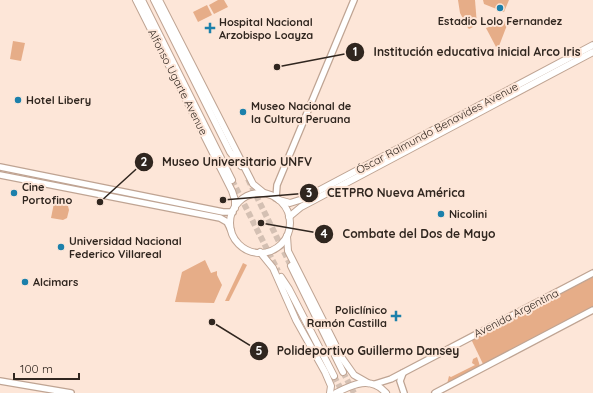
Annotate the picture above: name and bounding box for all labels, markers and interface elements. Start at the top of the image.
marker: Estadio Lolo Fernandez [495,3,505,13]
place label: Estadio Lolo Fernandez [438,14,563,28]
place label: Hospital Nacional Arzobispo Loayza [219,15,313,42]
marker: Hospital Nacional Arzobispo Loayza [204,22,216,34]
street label: Alfonso Ugarte Avenue [145,27,211,137]
callout: Institución educativa inicial Arco Iris [345,40,588,64]
text: 1 [353,44,357,59]
text: Institución educativa inicial Arco Iris [374,44,581,59]
street label: Óscar Raimundo Benavides Avenue [354,79,520,177]
place label: Hotel Libery [26,93,91,107]
marker: Hotel Libery [13,95,23,105]
place label: Museo Nacional de la Cultura Peruana [251,99,352,126]
marker: Museo Nacional de la Cultura Peruana [238,107,248,117]
callout: Museo Universitario UNFV [134,150,320,174]
text: 2 [141,154,148,169]
text: Museo Universitario UNFV [162,154,312,169]
place label: Cine Portofino [22,180,72,207]
callout: CETPRO Nueva América [299,181,473,205]
text: 3 [306,185,312,200]
text: CETPRO Nueva América [327,185,465,200]
marker: Cine Portofino [9,188,19,198]
place label: Nicolini [449,207,487,221]
marker: Nicolini [436,209,446,219]
callout: Combate del Dos de Mayo [314,222,503,246]
text: 4 [320,226,328,241]
text: Combate del Dos de Mayo [343,226,496,241]
place label: Universidad Nacional Federico Villareal [69,234,182,261]
marker: Universidad Nacional Federico Villareal [56,242,66,252]
place label: Alcimars [33,275,78,289]
marker: Alcimars [20,277,30,287]
street label: Avenida Argentina [471,286,561,340]
place label: Policlínico Ramón Castilla [307,303,387,330]
marker: Policlínico Ramón Castilla [390,310,402,322]
callout: Polideportivo Guillermo Dansey [249,339,467,363]
text: 5 [256,343,263,358]
text: Polideportivo Guillermo Dansey [277,343,459,358]
scale bar [14,355,79,381]
text: 100 m [20,361,53,376]

